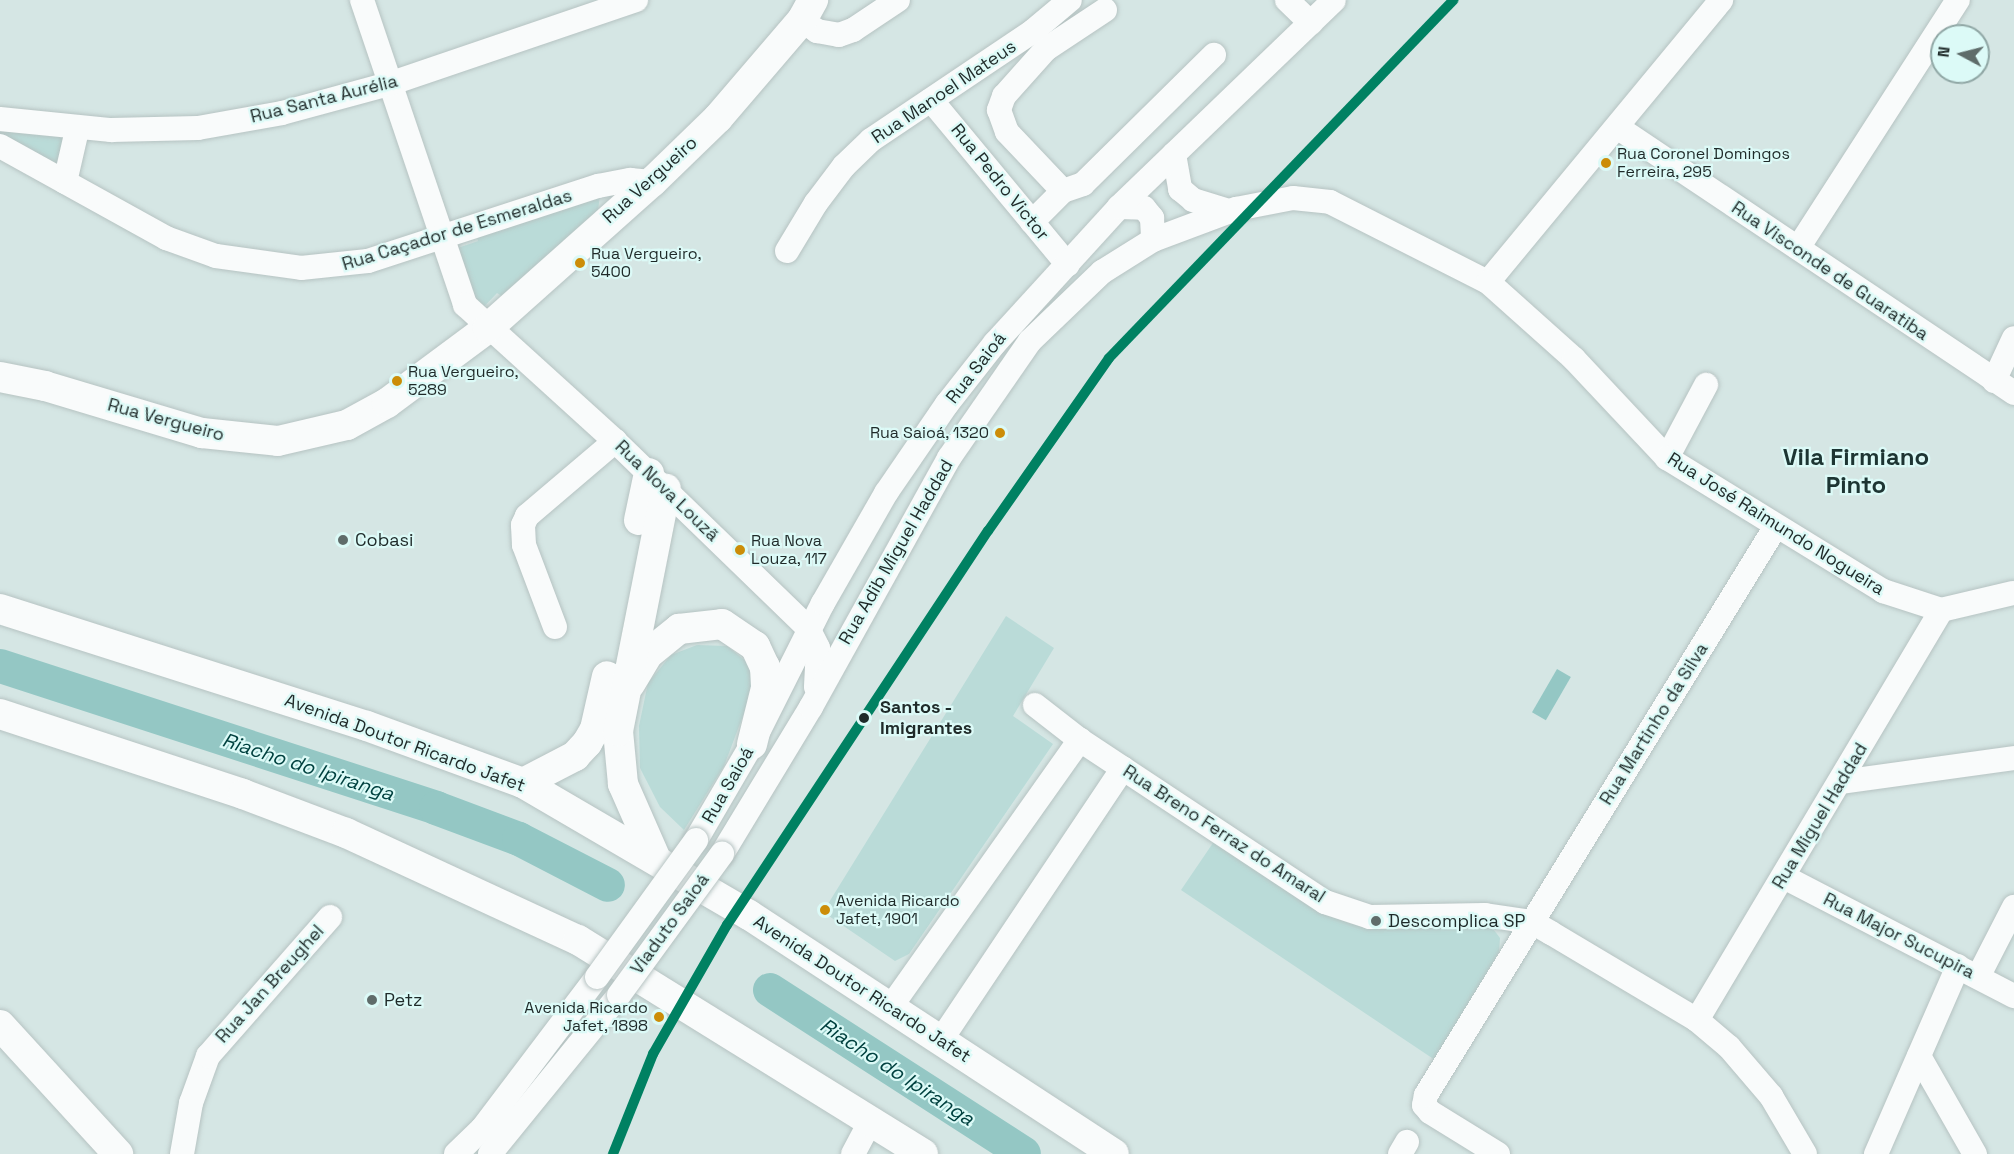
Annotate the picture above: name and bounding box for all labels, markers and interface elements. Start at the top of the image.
north arrow [1930,24,1990,84]
street label: Rua Manoel Mateus [868,36,1020,148]
text: N [1933,45,1955,59]
street label: Rua Santa Aurélia [248,70,400,128]
street label: Rua Pedro Victor [946,119,1054,245]
street label: Rua Vergueiro [598,132,702,228]
place label: Rua Coronel Domingos Ferreira, 295 [1617,144,1790,182]
marker: Rua Coronel Domingos Ferreira, 295 [1600,157,1612,169]
street label: Rua Caçador de Esmeraldas [339,185,575,275]
street label: Rua Visconde de Guaratiba [1727,197,1933,345]
place label: Rua Vergueiro, 5400 [591,244,702,282]
marker: Rua Vergueiro, 5400 [574,257,586,269]
street label: Rua Saioá [941,328,1011,408]
place label: Rua Vergueiro, 5289 [408,362,519,400]
marker: Rua Vergueiro, 5289 [391,375,403,387]
street label: Rua Vergueiro [105,394,227,446]
place label: Rua Saioá, 1320 [869,423,989,443]
marker: Rua Saioá, 1320 [994,427,1006,439]
street label: Rua Nova Louzã [611,436,723,546]
district label: Vila Firmiano Pinto [1783,443,1929,499]
street label: Rua José Raimundo Nogueira [1663,448,1889,600]
street label: Rua Adib Miguel Haddad [834,456,958,648]
place label: Cobasi [355,529,413,551]
place label: Rua Nova Louza, 117 [751,531,827,569]
marker: Cobasi [336,533,350,547]
marker: Rua Nova Louza, 117 [734,544,746,556]
street label: Rua Martinho da Silva [1595,639,1713,809]
street label: Avenida Doutor Ricardo Jafet [282,689,528,797]
place label: Santos - Imigrantes [880,697,972,740]
marker: Santos - Imigrantes [853,707,875,729]
water label: Riacho do Ipiranga [219,728,397,806]
street label: Rua Miguel Haddad [1768,739,1872,893]
street label: Rua Saioá [697,743,759,827]
street label: Rua Breno Ferraz do Amaral [1119,760,1329,908]
street label: Viaduto Saioá [626,869,714,979]
street label: Rua Major Sucupira [1820,888,1978,984]
place label: Avenida Ricardo Jafet, 1901 [836,891,960,929]
marker: Avenida Ricardo Jafet, 1901 [819,904,831,916]
place label: Descomplica SP [1388,910,1525,932]
street label: Avenida Doutor Ricardo Jafet [749,911,975,1067]
marker: Descomplica SP [1369,914,1383,928]
street label: Rua Jan Breughel [211,921,329,1047]
place label: Petz [384,989,422,1011]
marker: Petz [365,993,379,1007]
place label: Avenida Ricardo Jafet, 1898 [524,998,648,1036]
marker: Avenida Ricardo Jafet, 1898 [653,1011,665,1023]
water label: Riacho do Ipiranga [815,1013,979,1131]

